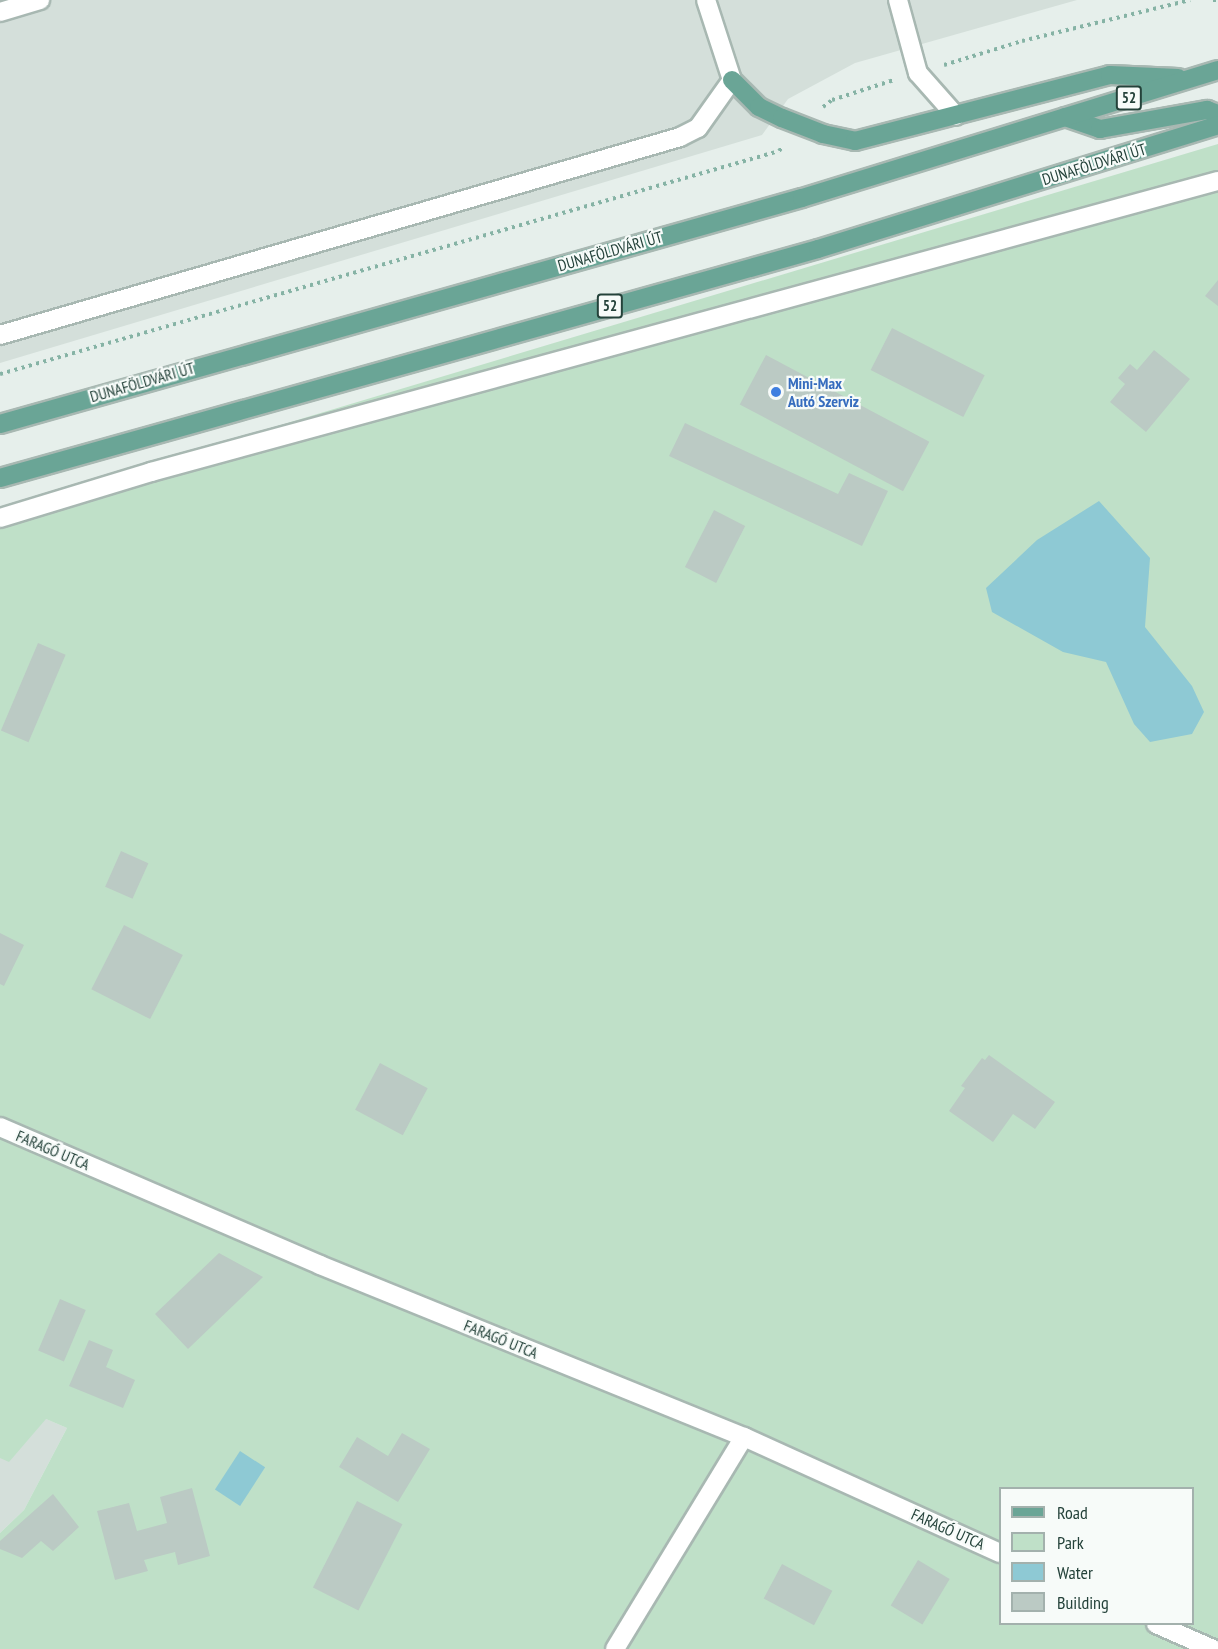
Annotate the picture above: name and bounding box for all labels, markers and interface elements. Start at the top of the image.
road number: 52 [1116,86,1142,110]
street label: DUNAFÖLDVÁRI ÚT [1040,139,1148,189]
street label: DUNAFÖLDVÁRI ÚT [556,227,664,275]
road number: 52 [596,294,624,318]
street label: DUNAFÖLDVÁRI ÚT [88,358,196,406]
place label: Mini-Max Autó Szerviz [788,373,859,411]
marker: Mini-Max Autó Szerviz [769,385,783,399]
street label: FARAGÓ UTCA [13,1126,93,1174]
street label: FARAGÓ UTCA [461,1315,541,1363]
legend [999,1487,1194,1625]
text: Road [1057,1501,1088,1524]
street label: FARAGÓ UTCA [908,1504,988,1554]
text: Park [1057,1531,1084,1554]
text: Water [1057,1561,1093,1584]
text: Building [1057,1591,1109,1614]

